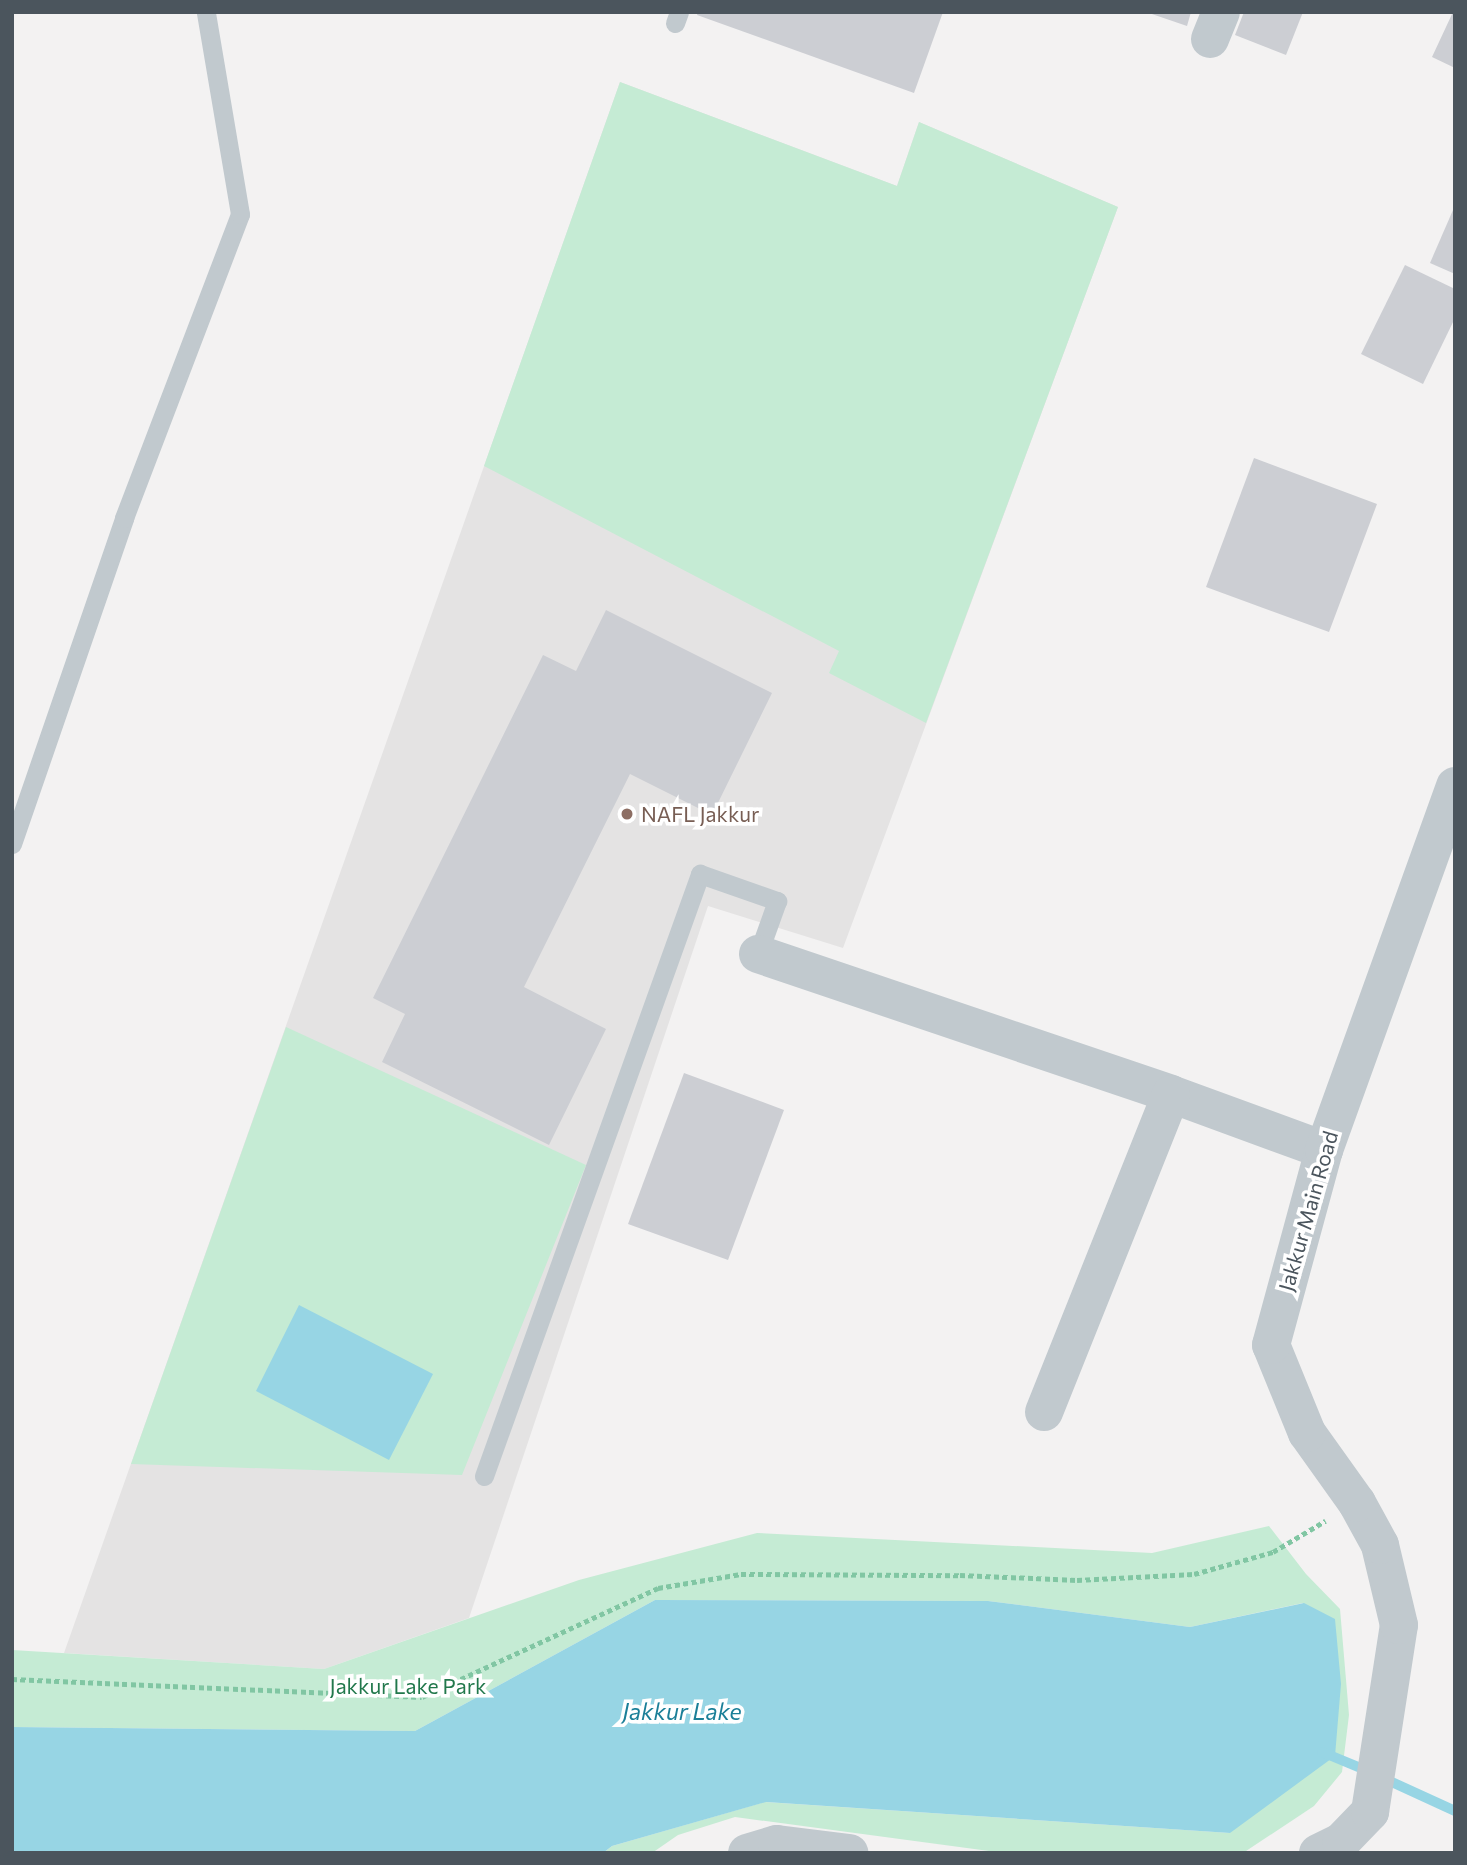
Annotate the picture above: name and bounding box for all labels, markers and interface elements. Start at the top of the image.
place label: NAFL Jakkur [641,801,759,827]
marker: NAFL Jakkur [619,806,635,822]
street label: Jakkur Main Road [1273,1128,1343,1294]
park label: Jakkur Lake Park [330,1673,486,1699]
water label: Jakkur Lake [622,1697,742,1725]

